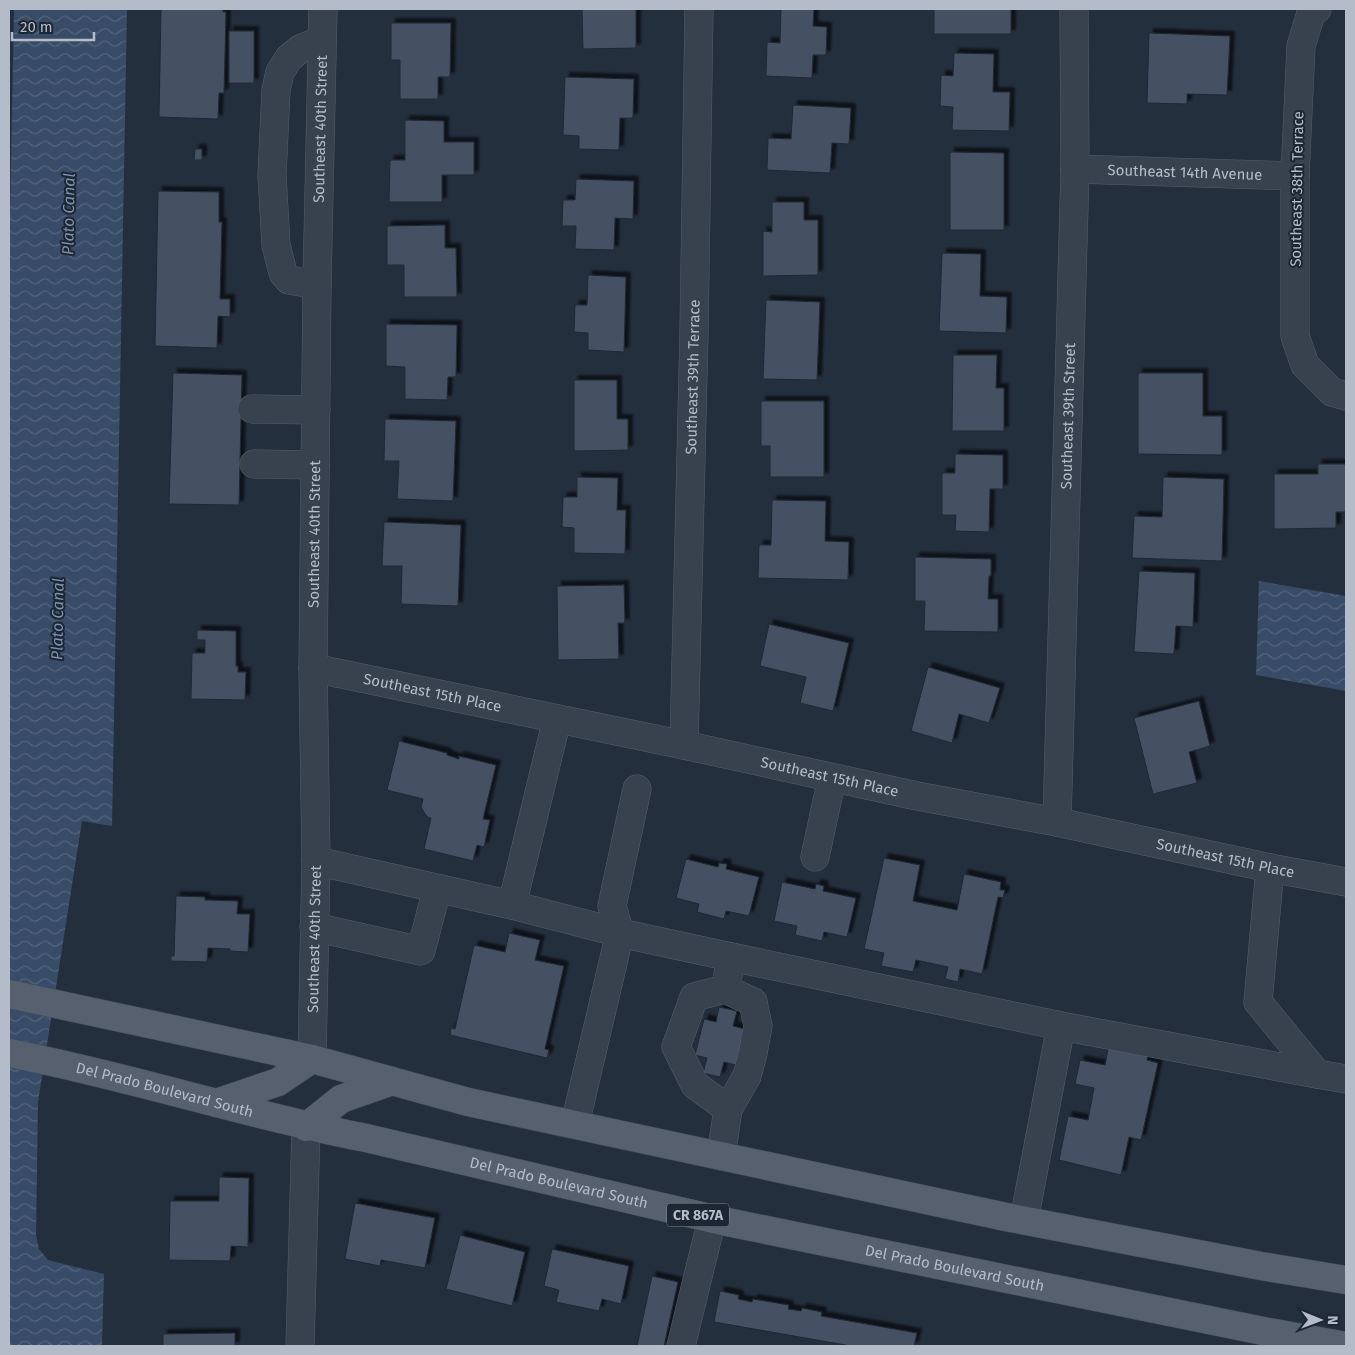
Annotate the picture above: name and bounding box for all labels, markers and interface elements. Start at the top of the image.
scale bar [12,10,95,42]
text: 20 m [20,18,53,36]
street label: Southeast 40th Street [310,55,331,203]
street label: Southeast 38th Terrace [1287,111,1307,267]
street label: Southeast 14th Avenue [1107,161,1263,184]
water label: Plato Canal [58,173,79,255]
street label: Southeast 39th Terrace [682,299,704,455]
street label: Southeast 39th Street [1057,342,1079,490]
street label: Southeast 40th Street [305,460,324,608]
water label: Plato Canal [47,578,68,660]
street label: Southeast 15th Place [362,670,503,716]
street label: Southeast 15th Place [759,753,900,801]
street label: Southeast 15th Place [1155,835,1296,881]
street label: Southeast 40th Street [304,864,325,1013]
street label: Del Prado Boulevard South [74,1059,255,1121]
street label: Del Prado Boulevard South [468,1153,650,1212]
road number: CR 867A [667,1204,729,1226]
street label: Del Prado Boulevard South [863,1241,1046,1295]
north arrow [1295,1295,1345,1345]
text: N [1324,1315,1341,1325]

